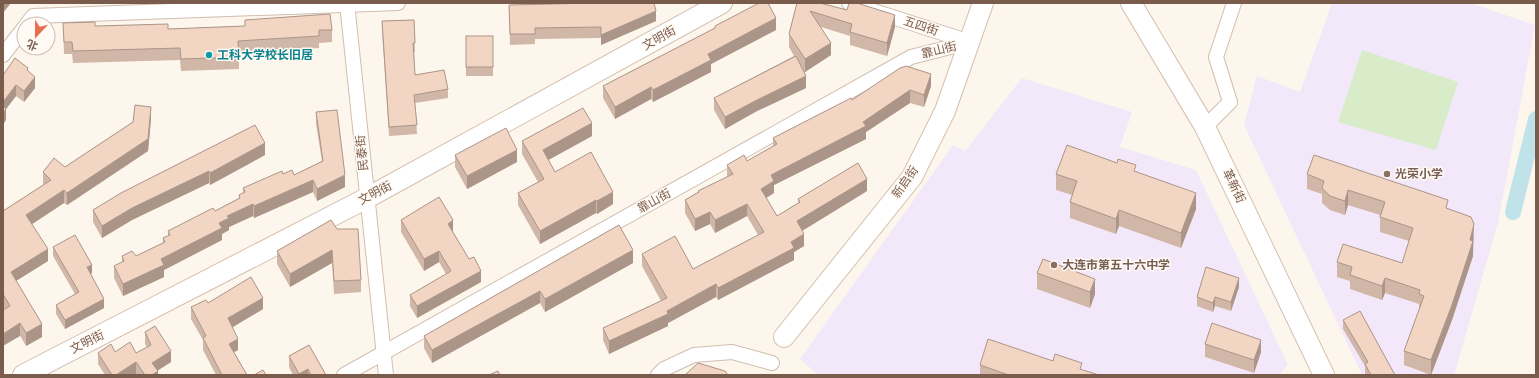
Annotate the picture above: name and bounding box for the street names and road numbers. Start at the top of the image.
street label: 五四街 [902,14,940,38]
street label: 文明街 [640,23,678,53]
street label: 靠山街 [920,39,958,61]
street label: 民泰街 [353,134,371,172]
street label: 新启街 [889,163,921,201]
street label: 革新街 [1220,167,1248,205]
street label: 文明街 [356,178,394,208]
street label: 靠山街 [635,186,673,216]
street label: 文明街 [68,328,106,356]

